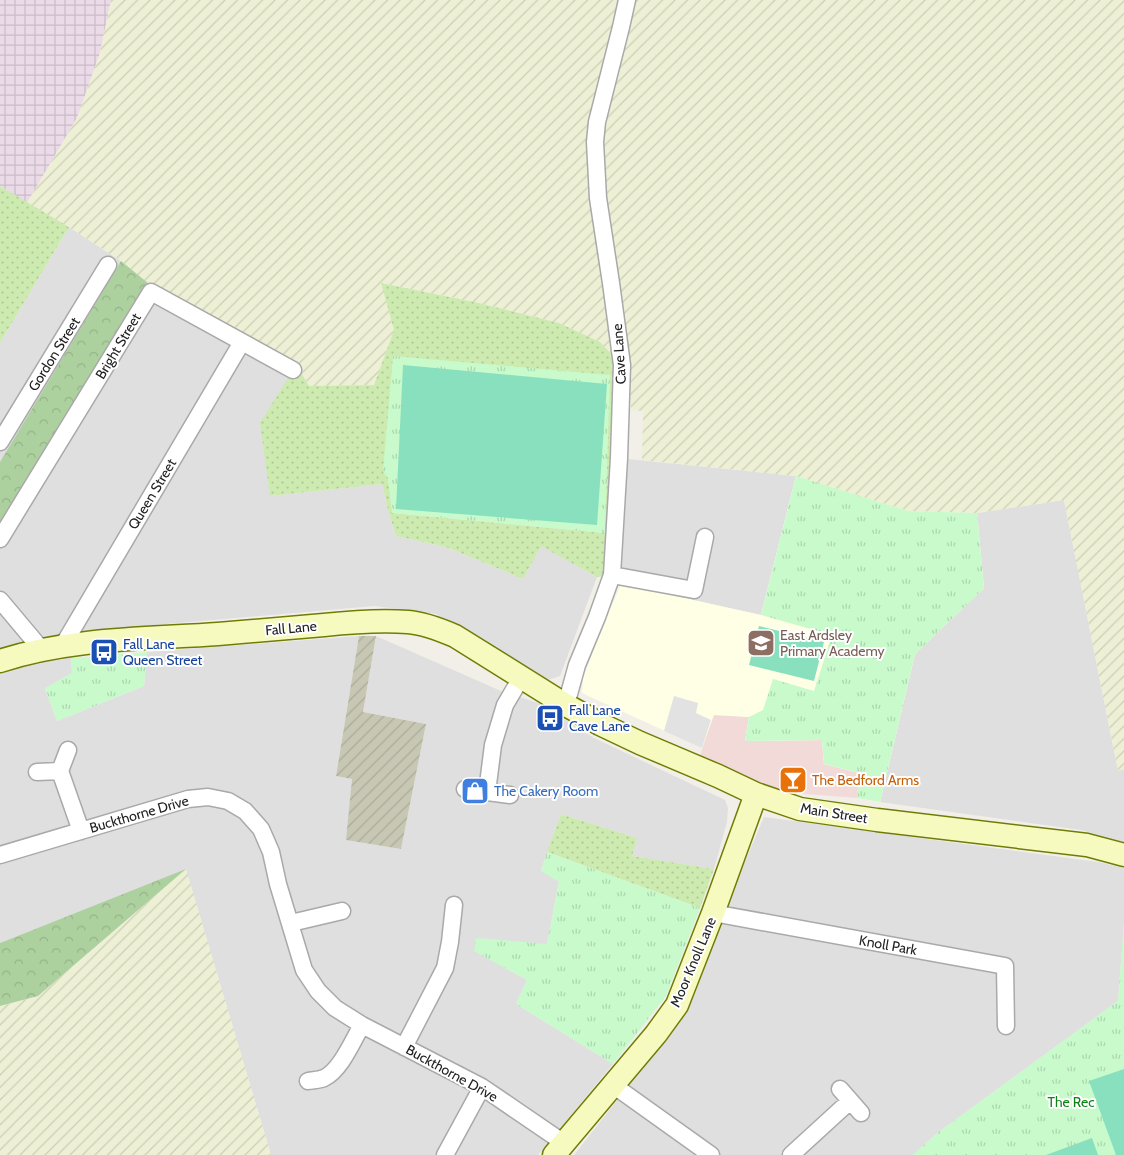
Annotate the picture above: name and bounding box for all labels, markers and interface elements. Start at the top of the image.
street label: Bright Street [91,309,145,382]
street label: Gordon Street [24,314,84,394]
street label: Cave Lane [608,323,630,385]
street label: Queen Street [124,455,180,533]
street label: Fall Lane [264,617,318,639]
place label: East Ardsley Primary Academy [780,626,885,660]
school or university icon: East Ardsley Primary Academy [746,628,776,658]
place label: Fall Lane Queen Street [123,635,203,669]
bus stop icon: Fall Lane Queen Street [89,637,119,667]
place label: Fall Lane Cave Lane [569,701,630,735]
bus stop icon: Fall Lane Cave Lane [535,703,565,733]
bar icon: The Bedford Arms [778,765,808,795]
place label: The Bedford Arms [812,771,919,789]
shop icon: The Cakery Room [460,776,490,806]
place label: The Cakery Room [494,782,598,800]
street label: Buckthorne Drive [87,791,191,837]
street label: Main Street [799,799,869,827]
street label: Moor Knoll Lane [666,914,720,1010]
street label: Knoll Park [858,931,919,959]
street label: Buckthorne Drive [403,1040,501,1106]
park label: The Rec [1048,1093,1094,1111]

